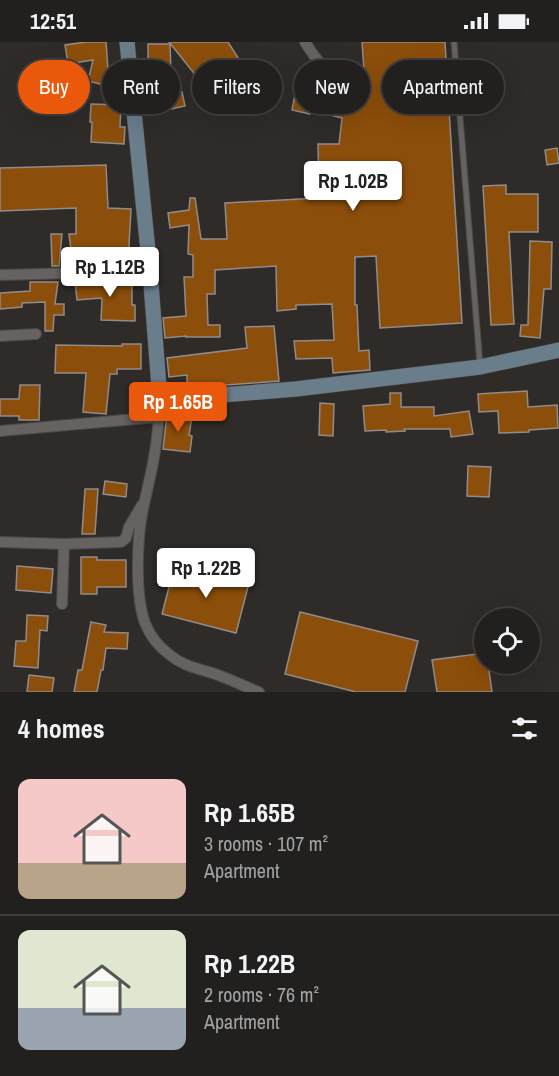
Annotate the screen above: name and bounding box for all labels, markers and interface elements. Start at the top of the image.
text: 12:51 [30,6,76,36]
chip: Buy [18,60,90,114]
chip: Rent [102,60,180,114]
chip: Filters [192,60,282,114]
chip: New [294,60,370,114]
chip: Apartment [382,60,504,114]
pin: Rp 1.02B [291,161,415,212]
text: Rp 1.02B [318,167,388,194]
pin: Rp 1.12B [48,247,172,298]
text: Rp 1.12B [75,253,145,280]
pin: Rp 1.65B [116,382,240,433]
text: Rp 1.65B [143,388,213,415]
pin: Rp 1.22B [144,548,268,599]
text: Rp 1.22B [171,554,241,581]
map controls [474,608,540,674]
button: locate [474,608,540,674]
text: 4 homes [18,711,105,746]
icon: filters [508,712,541,745]
text: Rp 1.65B [204,795,295,830]
icon: home [66,803,138,875]
text: 3 rooms · 107 m² [204,830,328,857]
text: Apartment [204,857,280,884]
text: Rp 1.22B [204,946,295,981]
icon: home [66,954,138,1026]
text: 2 rooms · 76 m² [204,981,319,1008]
text: Apartment [204,1008,280,1035]

